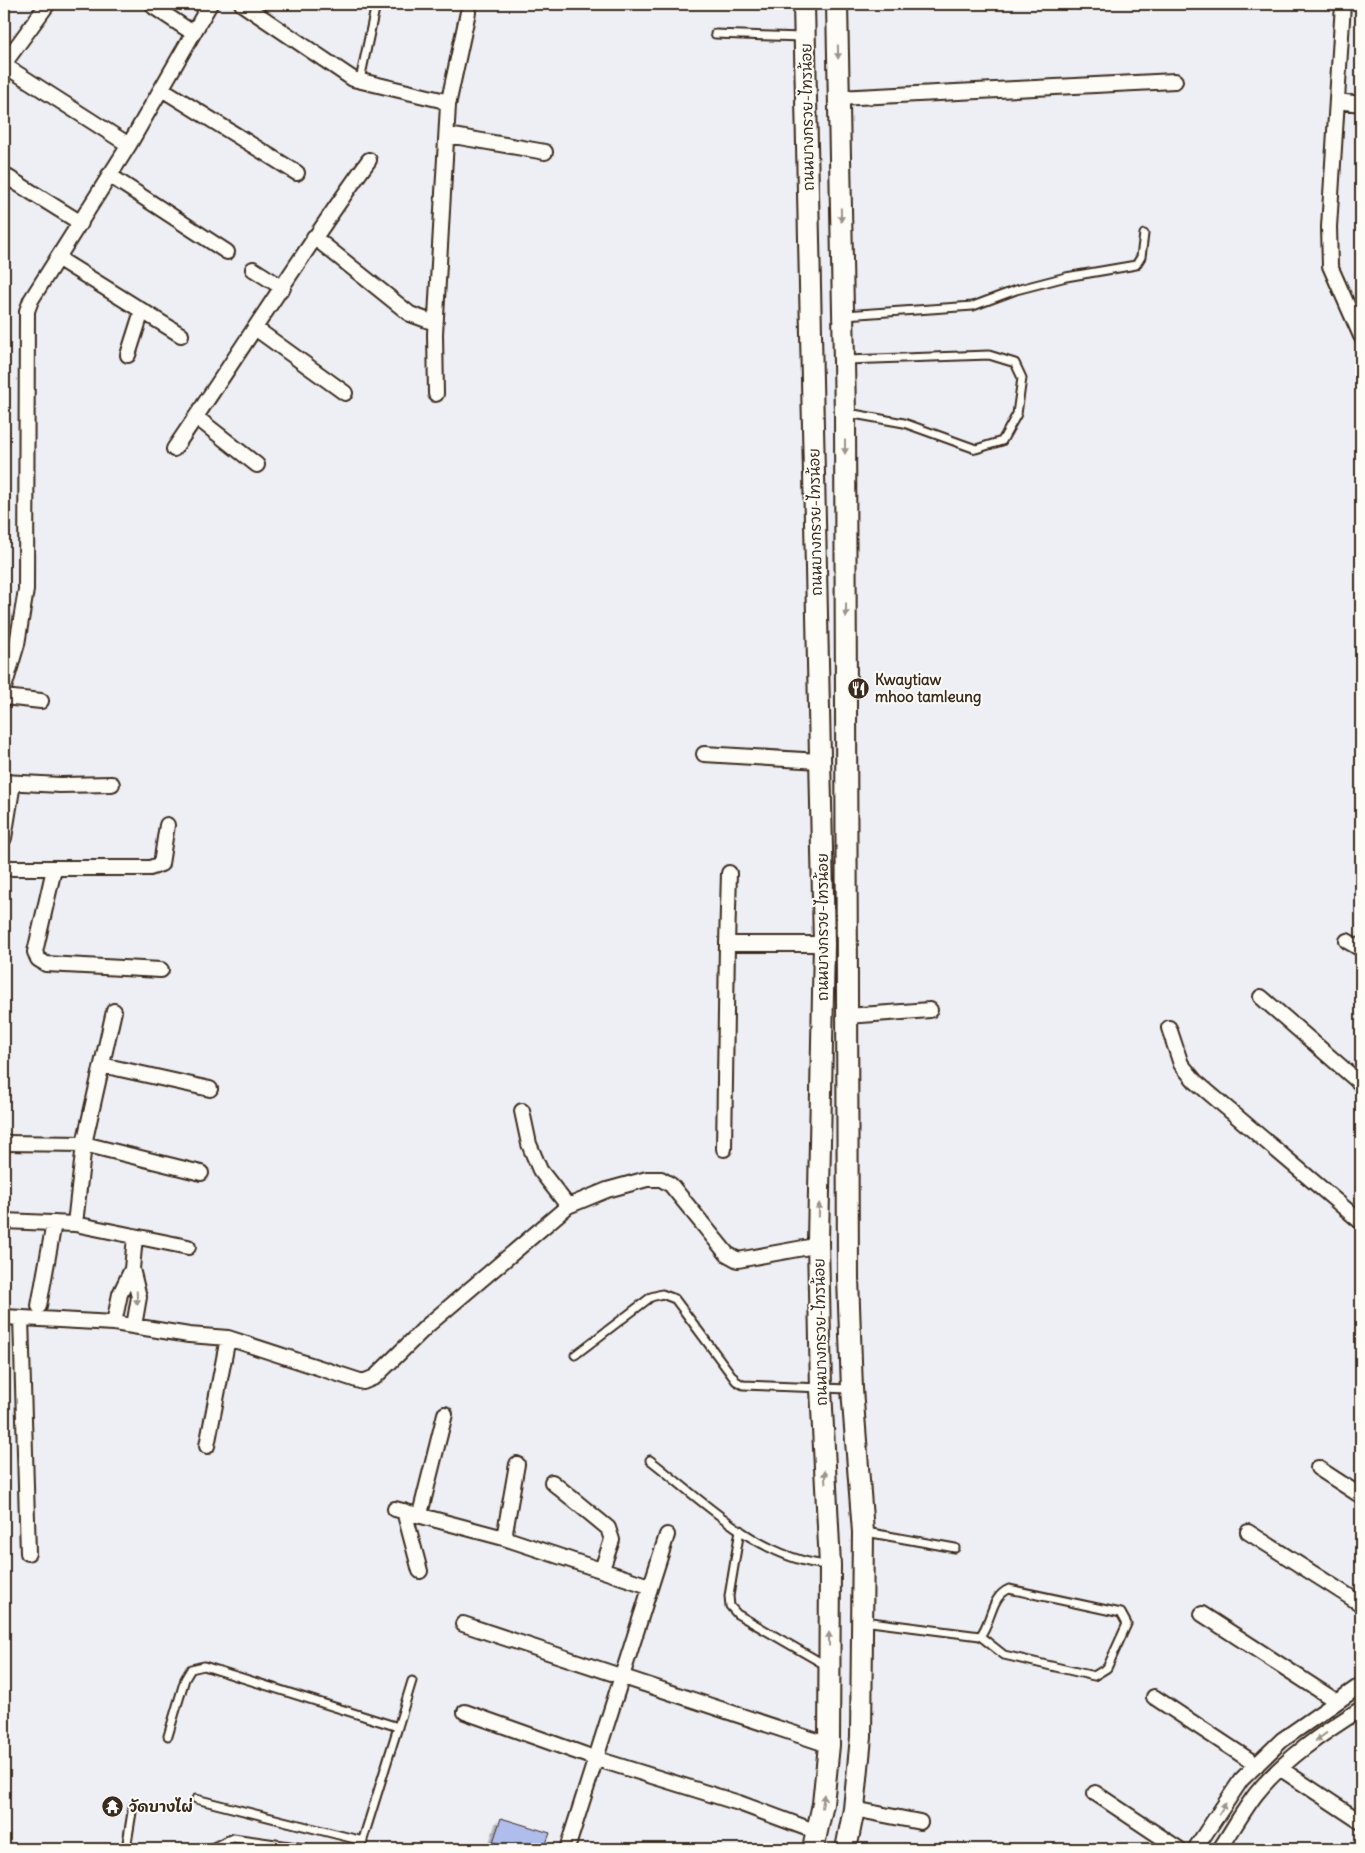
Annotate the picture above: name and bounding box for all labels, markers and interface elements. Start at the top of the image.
street label: ถนนบางกรวย-ไทรน้อย [796,43,818,191]
one-way arrow [834,45,842,61]
one-way arrow [837,207,845,223]
one-way arrow [841,440,849,456]
street label: ถนนบางกรวย-ไทรน้อย [804,448,826,596]
one-way arrow [842,602,850,618]
place label: Kwaytiaw mhoo tamleung [875,670,981,707]
restaurant icon: Kwaytiaw mhoo tamleung [847,676,871,700]
street label: ถนนบางกรวย-ไทรน้อย [813,853,832,1001]
one-way arrow [815,1201,823,1217]
street label: ถนนบางกรวย-ไทรน้อย [809,1258,831,1406]
one-way arrow [133,1290,141,1306]
one-way arrow [821,1469,829,1485]
one-way arrow [825,1631,833,1647]
one-way arrow [1314,1732,1328,1742]
one-way arrow [819,1793,827,1809]
temple icon: วัดบางไผ่ [101,1794,125,1818]
place label: วัดบางไผ่ [129,1797,193,1816]
one-way arrow [1217,1802,1227,1815]

